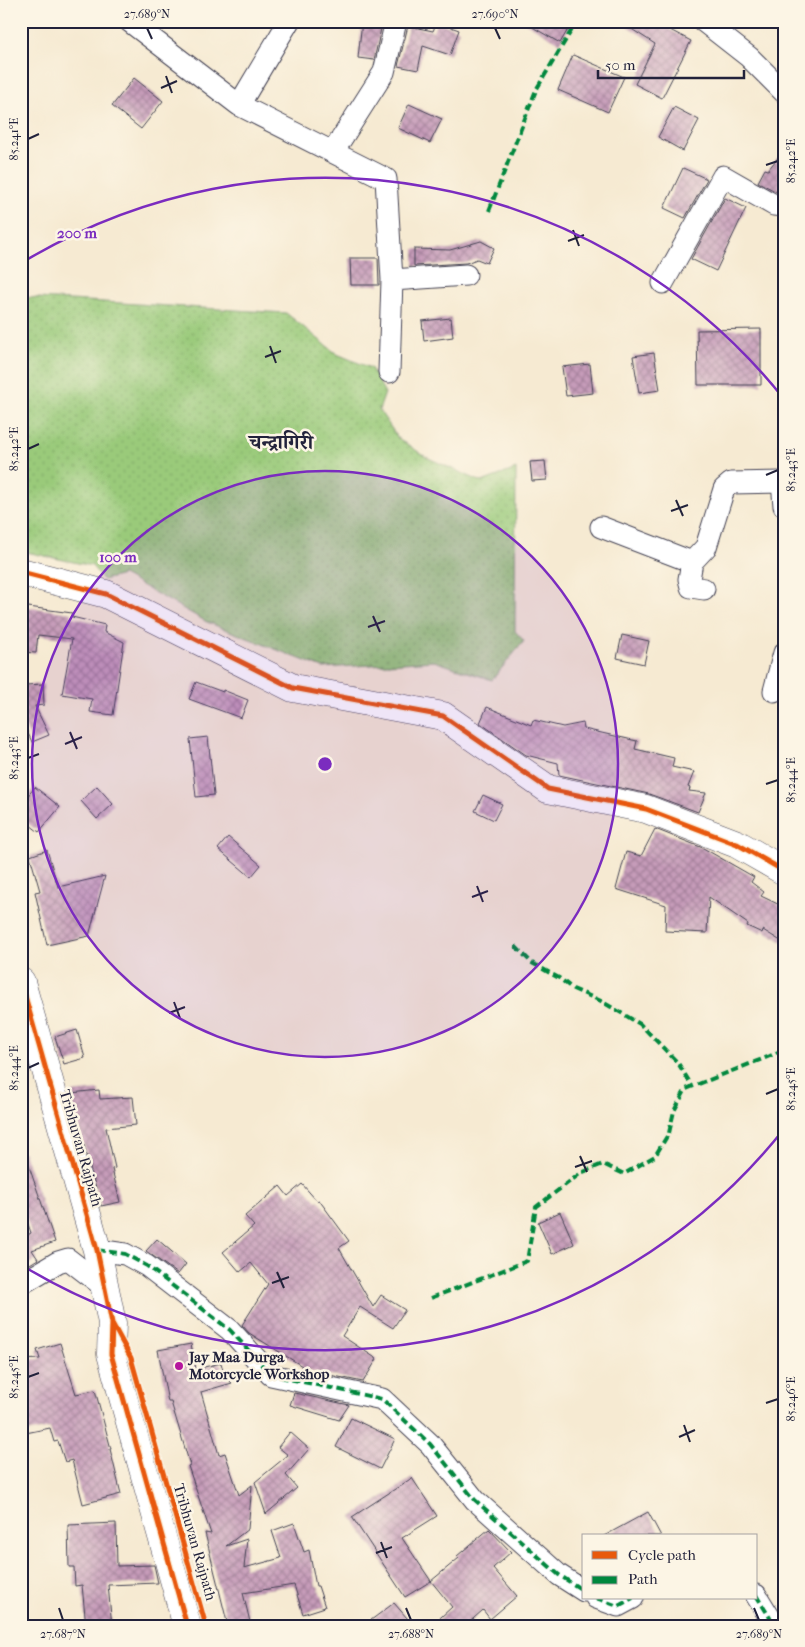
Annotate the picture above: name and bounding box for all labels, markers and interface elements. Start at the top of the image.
text: 27.689°N [124,7,170,21]
text: 27.690°N [472,7,518,21]
scale bar [598,48,744,80]
text: 50 m [605,56,636,74]
text: 85.241°E [7,118,21,160]
text: 85.242°E [784,139,798,183]
text: 200 m [57,224,97,242]
text: 85.242°E [7,427,21,471]
district label: चन्द्रागिरी [247,430,315,454]
text: 85.243°E [784,448,798,492]
text: 100 m [99,548,137,566]
text: 85.243°E [7,736,21,780]
centre of rings [316,755,334,773]
text: 85.244°E [784,757,798,803]
text: 85.244°E [7,1045,21,1091]
text: 85.245°E [784,1067,798,1111]
street label: Tribhuvan Rajpath [56,1087,106,1209]
place label: Jay Maa Durga Motorcycle Workshop [187,1348,329,1383]
text: 85.245°E [7,1355,21,1399]
marker: Jay Maa Durga Motorcycle Workshop [173,1360,185,1372]
text: 85.246°E [784,1377,798,1421]
street label: Tribhuvan Rajpath [170,1481,220,1603]
legend [582,1534,758,1600]
text: Cycle path [628,1546,696,1564]
text: Path [628,1570,658,1588]
text: 27.687°N [40,1627,86,1641]
text: 27.688°N [388,1627,434,1641]
text: 27.689°N [736,1627,782,1641]

